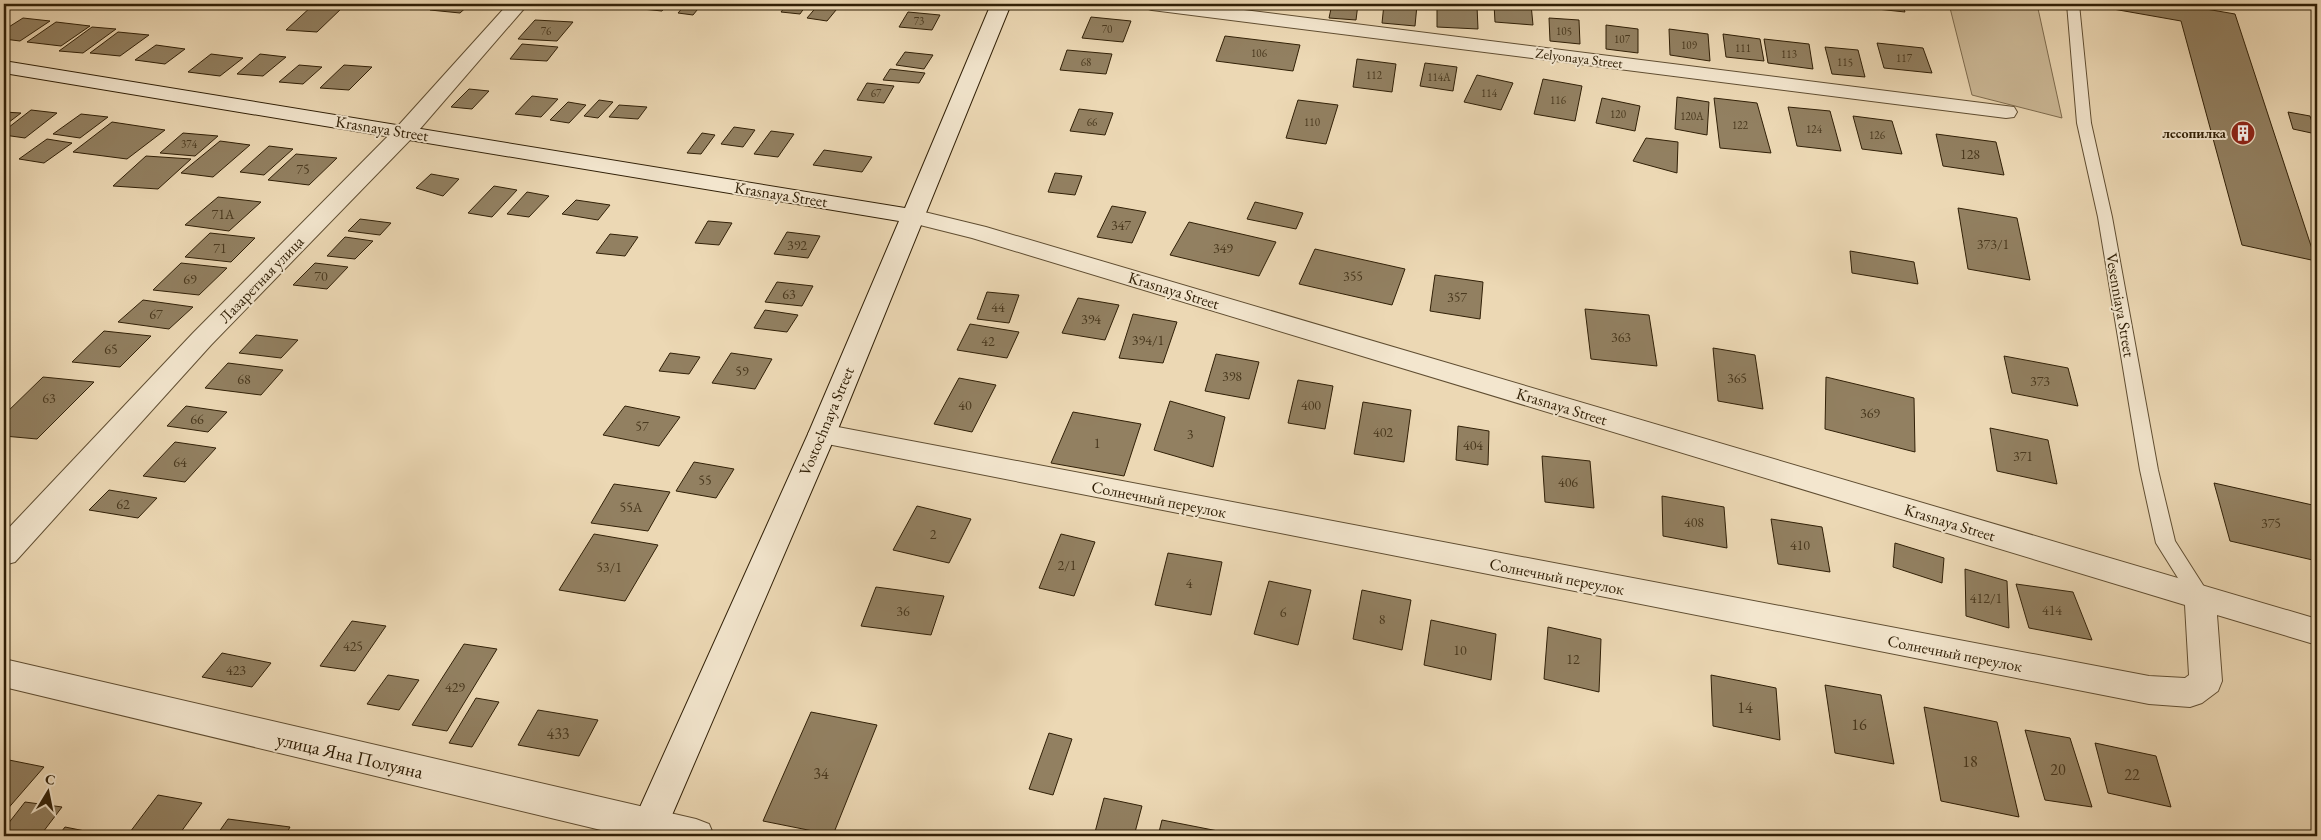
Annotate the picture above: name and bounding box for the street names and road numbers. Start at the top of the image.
street label: Zelyonaya Street [1534,44,1624,72]
street label: Krasnaya Street [334,111,430,146]
street label: Krasnaya Street [733,177,829,212]
street label: Лазаретная улица [214,231,309,328]
street label: Vesenniaya Street [2101,251,2140,359]
street label: Krasnaya Street [1126,267,1222,314]
street label: Vostochnaya Street [794,364,859,479]
street label: Krasnaya Street [1514,383,1610,430]
street label: Солнечный переулок [1090,476,1228,523]
street label: Krasnaya Street [1902,499,1998,546]
street label: Солнечный переулок [1488,553,1626,600]
street label: Солнечный переулок [1886,630,2024,677]
street label: улица Яна Полуяна [274,726,426,785]

